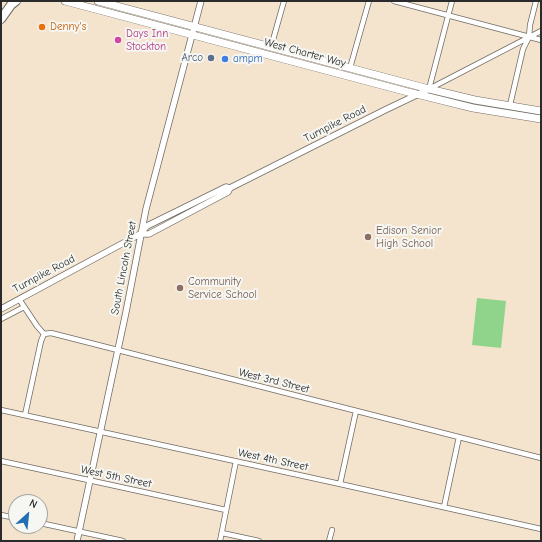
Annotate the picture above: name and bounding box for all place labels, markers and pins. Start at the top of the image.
place label: Denny's [50,20,86,34]
marker: Denny's [37,22,47,32]
place label: Days Inn Stockton [126,27,168,53]
marker: Days Inn Stockton [113,35,123,45]
place label: Arco [181,51,203,65]
place label: ampm [233,52,263,66]
marker: Arco [206,53,216,63]
marker: ampm [220,54,230,64]
place label: Edison Senior High School [376,224,441,250]
marker: Edison Senior High School [363,232,373,242]
place label: Community Service School [188,275,257,301]
marker: Community Service School [175,283,185,293]

